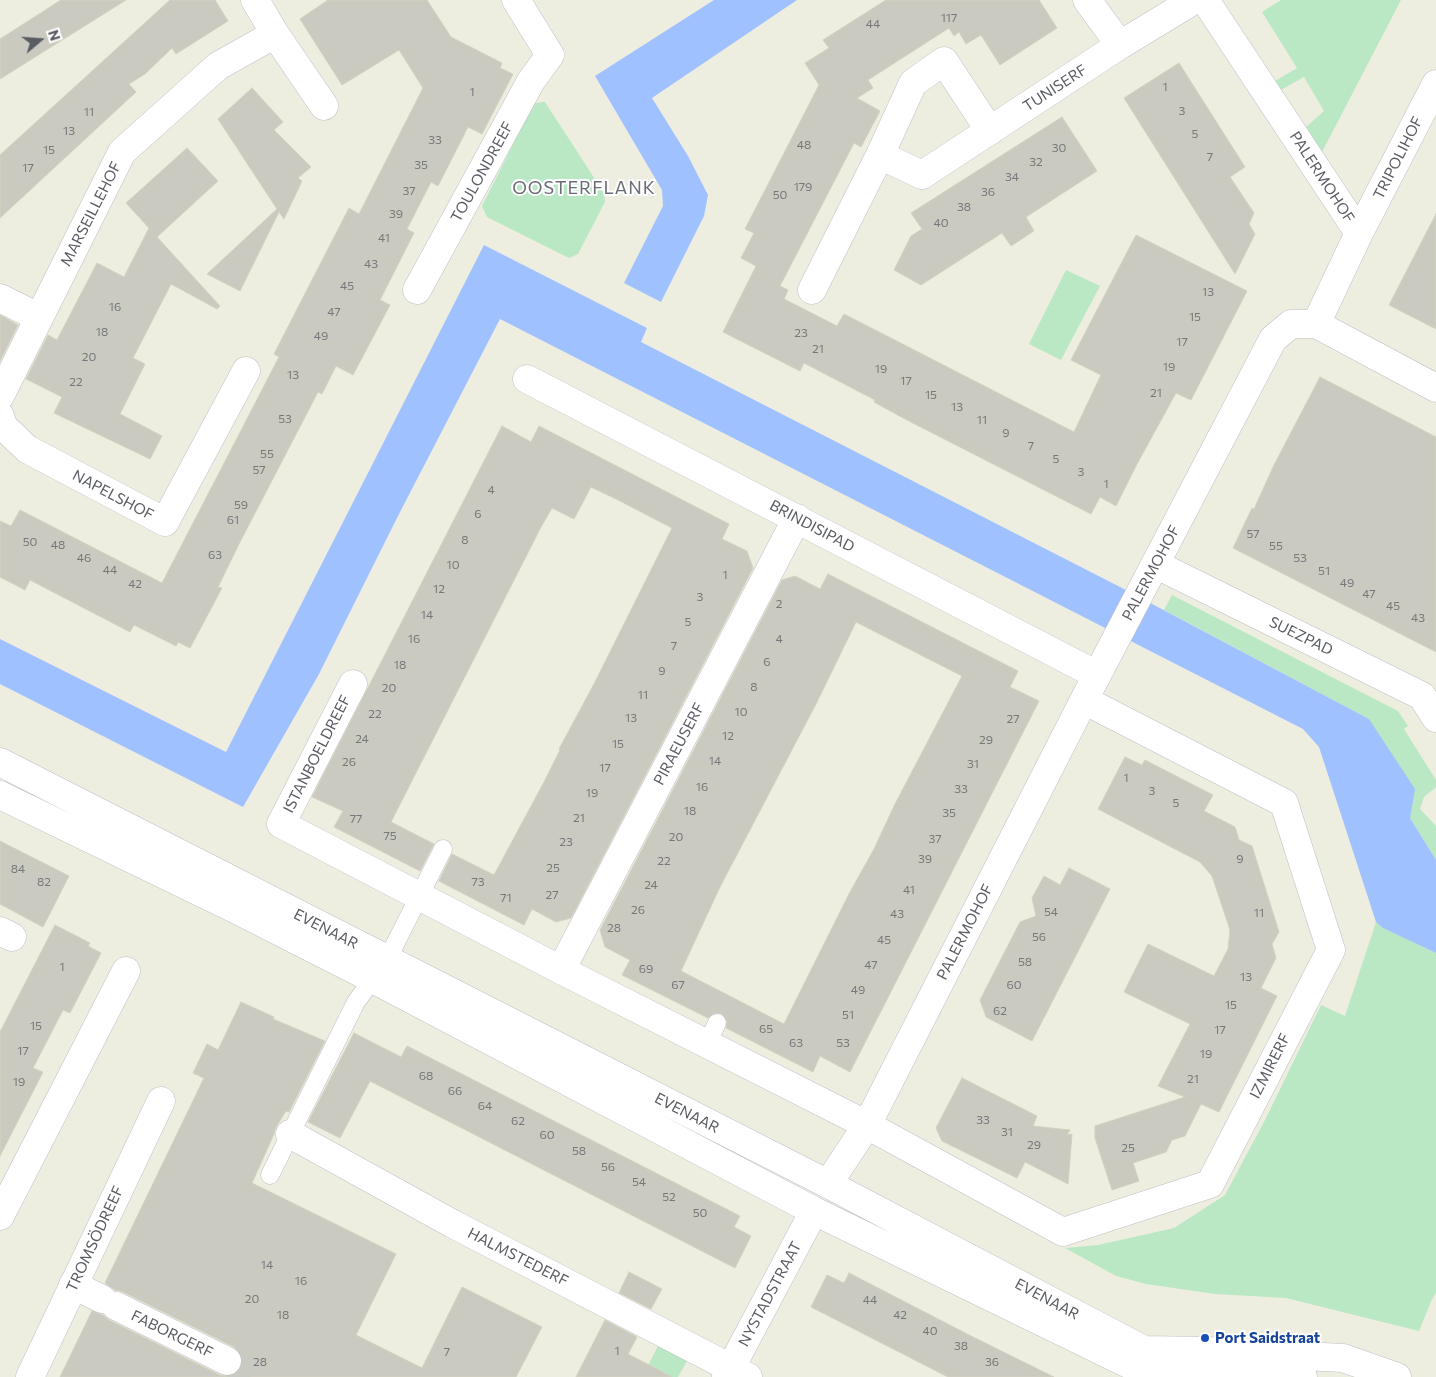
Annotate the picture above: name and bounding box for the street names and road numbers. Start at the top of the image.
street label: TUNISERF [1020,61,1090,115]
street label: TRIPOLIHOF [1369,114,1427,202]
street label: TOULONDREEF [447,119,517,225]
street label: PALERMOHOF [1286,128,1358,226]
street label: MARSEILLEHOF [57,159,125,269]
street label: NAPELSHOF [69,466,157,524]
street label: BRINDISIPAD [767,496,857,556]
street label: PALERMOHOF [1118,522,1184,624]
street label: SUEZPAD [1266,613,1336,659]
street label: ISTANBOELDREEF [280,692,354,816]
street label: PIRAEUSERF [650,700,708,788]
street label: PALERMOHOF [933,881,997,983]
street label: EVENAAR [291,905,361,953]
street label: IZMIRERF [1246,1031,1294,1101]
street label: EVENAAR [652,1089,722,1137]
street label: TROMSÖDREEF [63,1183,127,1295]
street label: HALMSTEDERF [465,1224,571,1290]
street label: NYSTADSTRAAT [735,1238,805,1350]
street label: EVENAAR [1012,1275,1082,1323]
street label: FABORGERF [128,1306,216,1362]

